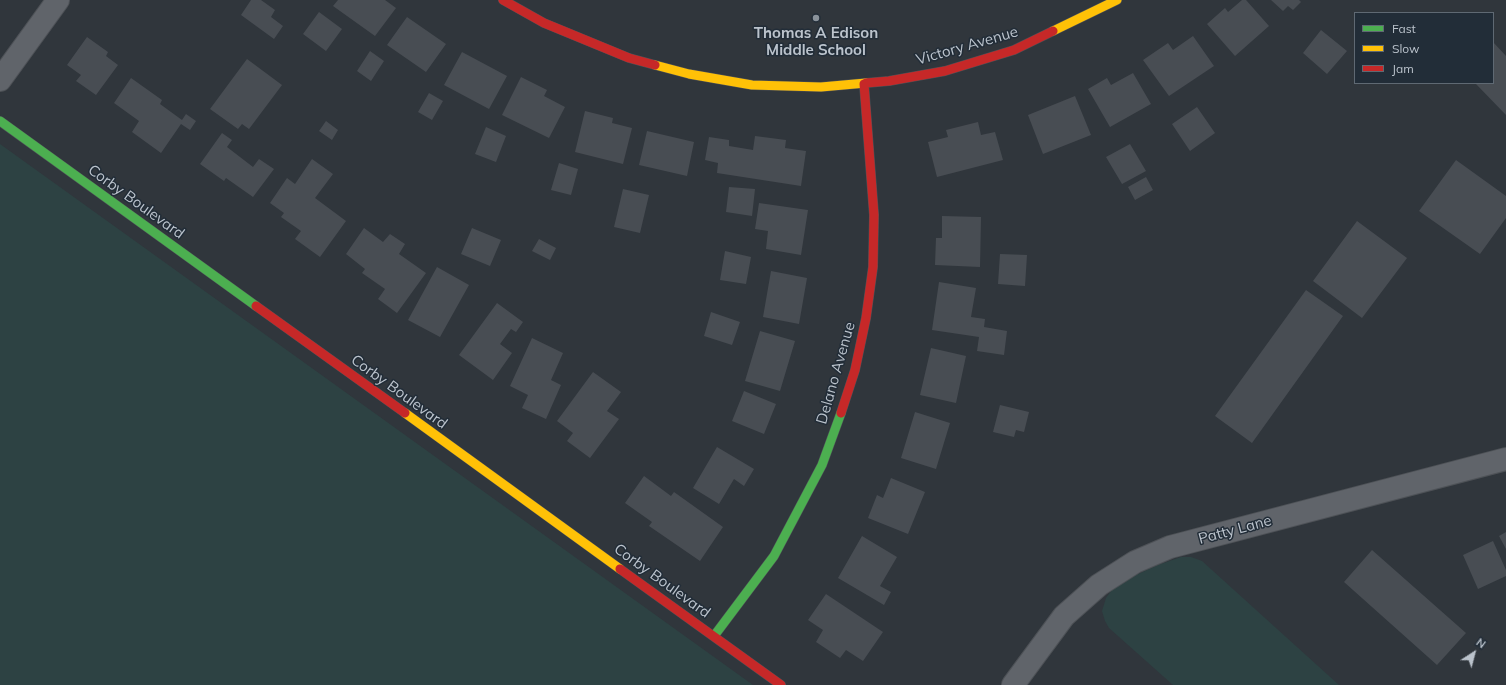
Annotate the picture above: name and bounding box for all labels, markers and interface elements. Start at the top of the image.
legend [1354,12,1494,84]
marker: Thomas A Edison Middle School [811,13,821,23]
text: Fast [1392,21,1416,36]
street label: Victory Avenue [914,23,1020,69]
place label: Thomas A Edison Middle School [754,24,878,59]
text: Slow [1392,41,1420,56]
text: Jam [1392,61,1414,76]
street label: Corby Boulevard [84,161,188,243]
street label: Delano Avenue [813,320,859,426]
street label: Corby Boulevard [347,351,451,433]
street label: Patty Lane [1197,512,1273,548]
street label: Corby Boulevard [610,540,714,622]
north arrow [1454,633,1494,673]
text: N [1474,635,1489,651]

